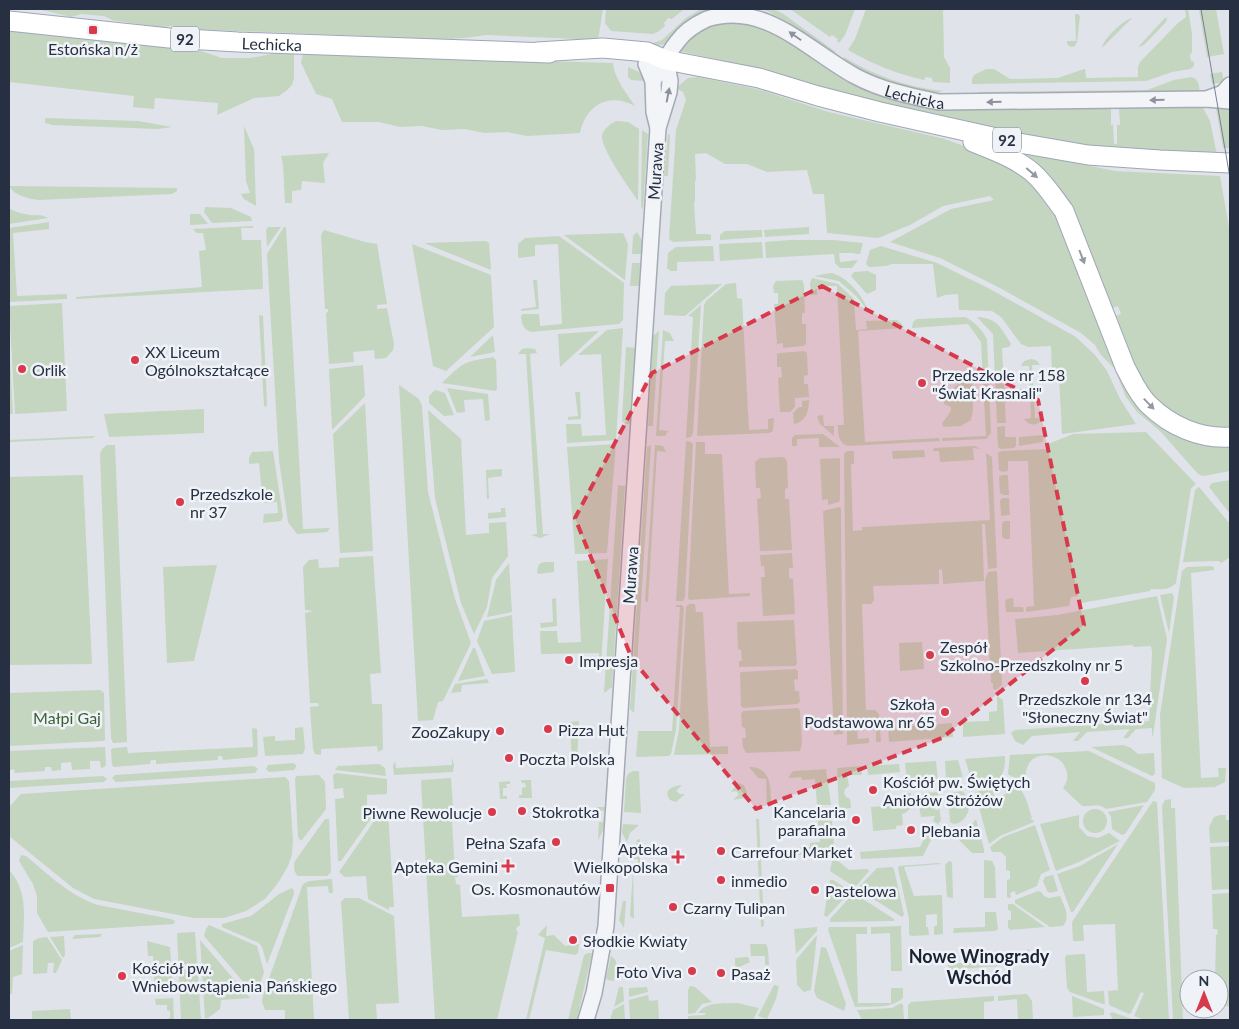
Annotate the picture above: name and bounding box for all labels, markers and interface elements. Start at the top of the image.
marker: Estońska n/ż [87,24,99,36]
road number: 92 [171,26,199,52]
one-way arrow [788,31,802,41]
street label: Lechicka [242,33,302,54]
place label: Estońska n/ż [48,39,138,58]
street label: Lechicka [883,80,944,112]
one-way arrow [664,87,672,102]
one-way arrow [1149,96,1165,104]
one-way arrow [986,98,1002,106]
road number: 92 [993,128,1021,152]
street label: Murawa [644,142,666,200]
one-way arrow [1025,168,1038,179]
one-way arrow [1079,249,1086,264]
place label: XX Liceum Ogólnokształcące [145,342,269,379]
marker: XX Liceum Ogólnokształcące [129,354,141,366]
place label: Orlik [32,360,67,379]
marker: Orlik [16,363,28,375]
place label: Przedszkole nr 158 "Świat Krasnali" [932,365,1065,402]
marker: Przedszkole nr 158 "Świat Krasnali" [916,377,928,389]
one-way arrow [1143,397,1155,409]
place label: Przedszkole nr 37 [190,484,273,521]
marker: Przedszkole nr 37 [174,496,186,508]
street label: Murawa [619,546,641,604]
place label: Zespół Szkolno-Przedszkolny nr 5 [940,637,1123,674]
marker: Zespół Szkolno-Przedszkolny nr 5 [924,649,936,661]
place label: Impresja [579,651,638,670]
marker: Impresja [563,654,575,666]
marker: Przedszkole nr 134 "Słoneczny Świat" [1079,675,1091,687]
place label: Przedszkole nr 134 "Słoneczny Świat" [1018,689,1152,726]
place label: Szkoła Podstawowa nr 65 [804,694,935,731]
marker: Szkoła Podstawowa nr 65 [939,706,951,718]
park label: Małpi Gaj [33,708,101,727]
place label: Pizza Hut [558,720,625,739]
place label: ZooZakupy [411,722,491,741]
marker: Pizza Hut [542,723,554,735]
marker: ZooZakupy [494,725,506,737]
place label: Poczta Polska [519,749,615,768]
marker: Poczta Polska [503,752,515,764]
place label: Kościół pw. Świętych Aniołów Stróżów [883,772,1031,809]
marker: Kościół pw. Świętych Aniołów Stróżów [867,784,879,796]
place label: Stokrotka [532,802,599,821]
place label: Kancelaria parafialna [773,802,846,839]
place label: Piwne Rewolucje [363,803,482,822]
marker: Stokrotka [516,805,528,817]
marker: Piwne Rewolucje [486,806,498,818]
marker: Kancelaria parafialna [850,814,862,826]
place label: Plebania [921,821,980,840]
marker: Plebania [905,824,917,836]
place label: Pełna Szafa [465,833,546,852]
marker: Pełna Szafa [550,836,562,848]
place label: Apteka Wielkopolska [574,839,668,876]
place label: Carrefour Market [731,842,853,861]
marker: Carrefour Market [715,845,727,857]
marker: Apteka Wielkopolska [672,851,684,863]
place label: Apteka Gemini [394,857,498,876]
marker: Apteka Gemini [502,860,514,872]
place label: inmedio [731,871,787,890]
marker: inmedio [715,874,727,886]
place label: Os. Kosmonautów [471,879,600,898]
place label: Pastelowa [825,881,897,900]
marker: Os. Kosmonautów [604,882,616,894]
marker: Pastelowa [809,884,821,896]
place label: Czarny Tulipan [683,898,785,917]
marker: Czarny Tulipan [667,901,679,913]
place label: Słodkie Kwiaty [583,931,688,950]
marker: Słodkie Kwiaty [567,934,579,946]
district label: Nowe Winogrady Wschód [909,945,1050,988]
place label: Kościół pw. Wniebowstąpienia Pańskiego [132,958,337,995]
place label: Foto Viva [616,962,682,981]
place label: Pasaż [731,964,770,983]
marker: Foto Viva [686,965,698,977]
marker: Pasaż [715,967,727,979]
north arrow [1179,969,1229,1019]
marker: Kościół pw. Wniebowstąpienia Pańskiego [116,970,128,982]
text: N [1199,972,1209,989]

